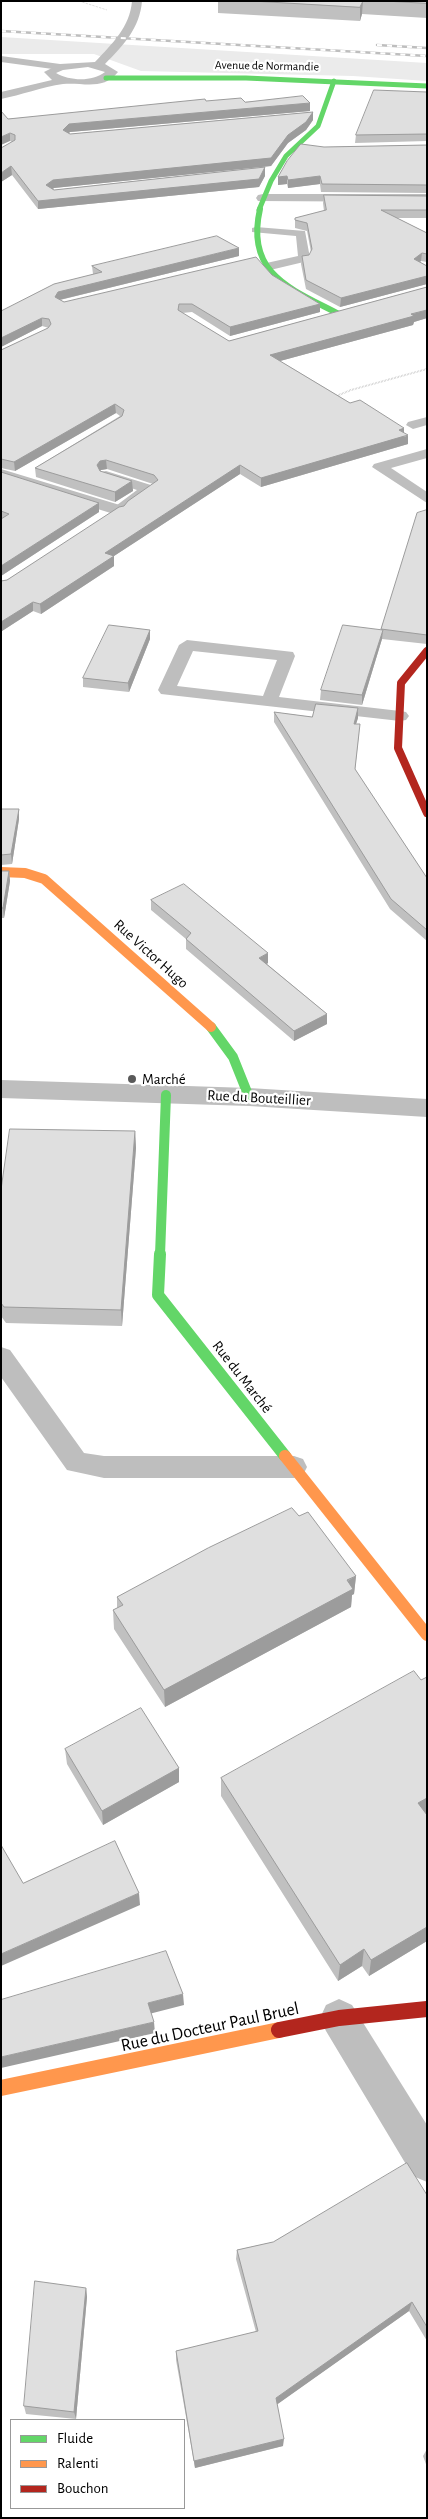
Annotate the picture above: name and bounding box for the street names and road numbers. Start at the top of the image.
street label: Avenue de Normandie [215,58,319,74]
street label: Rue Victor Hugo [110,916,192,992]
street label: Rue du Bouteillier [207,1086,311,1110]
street label: Rue du Marché [208,1337,276,1417]
street label: Rue du Docteur Paul Bruel [119,1998,301,2056]

